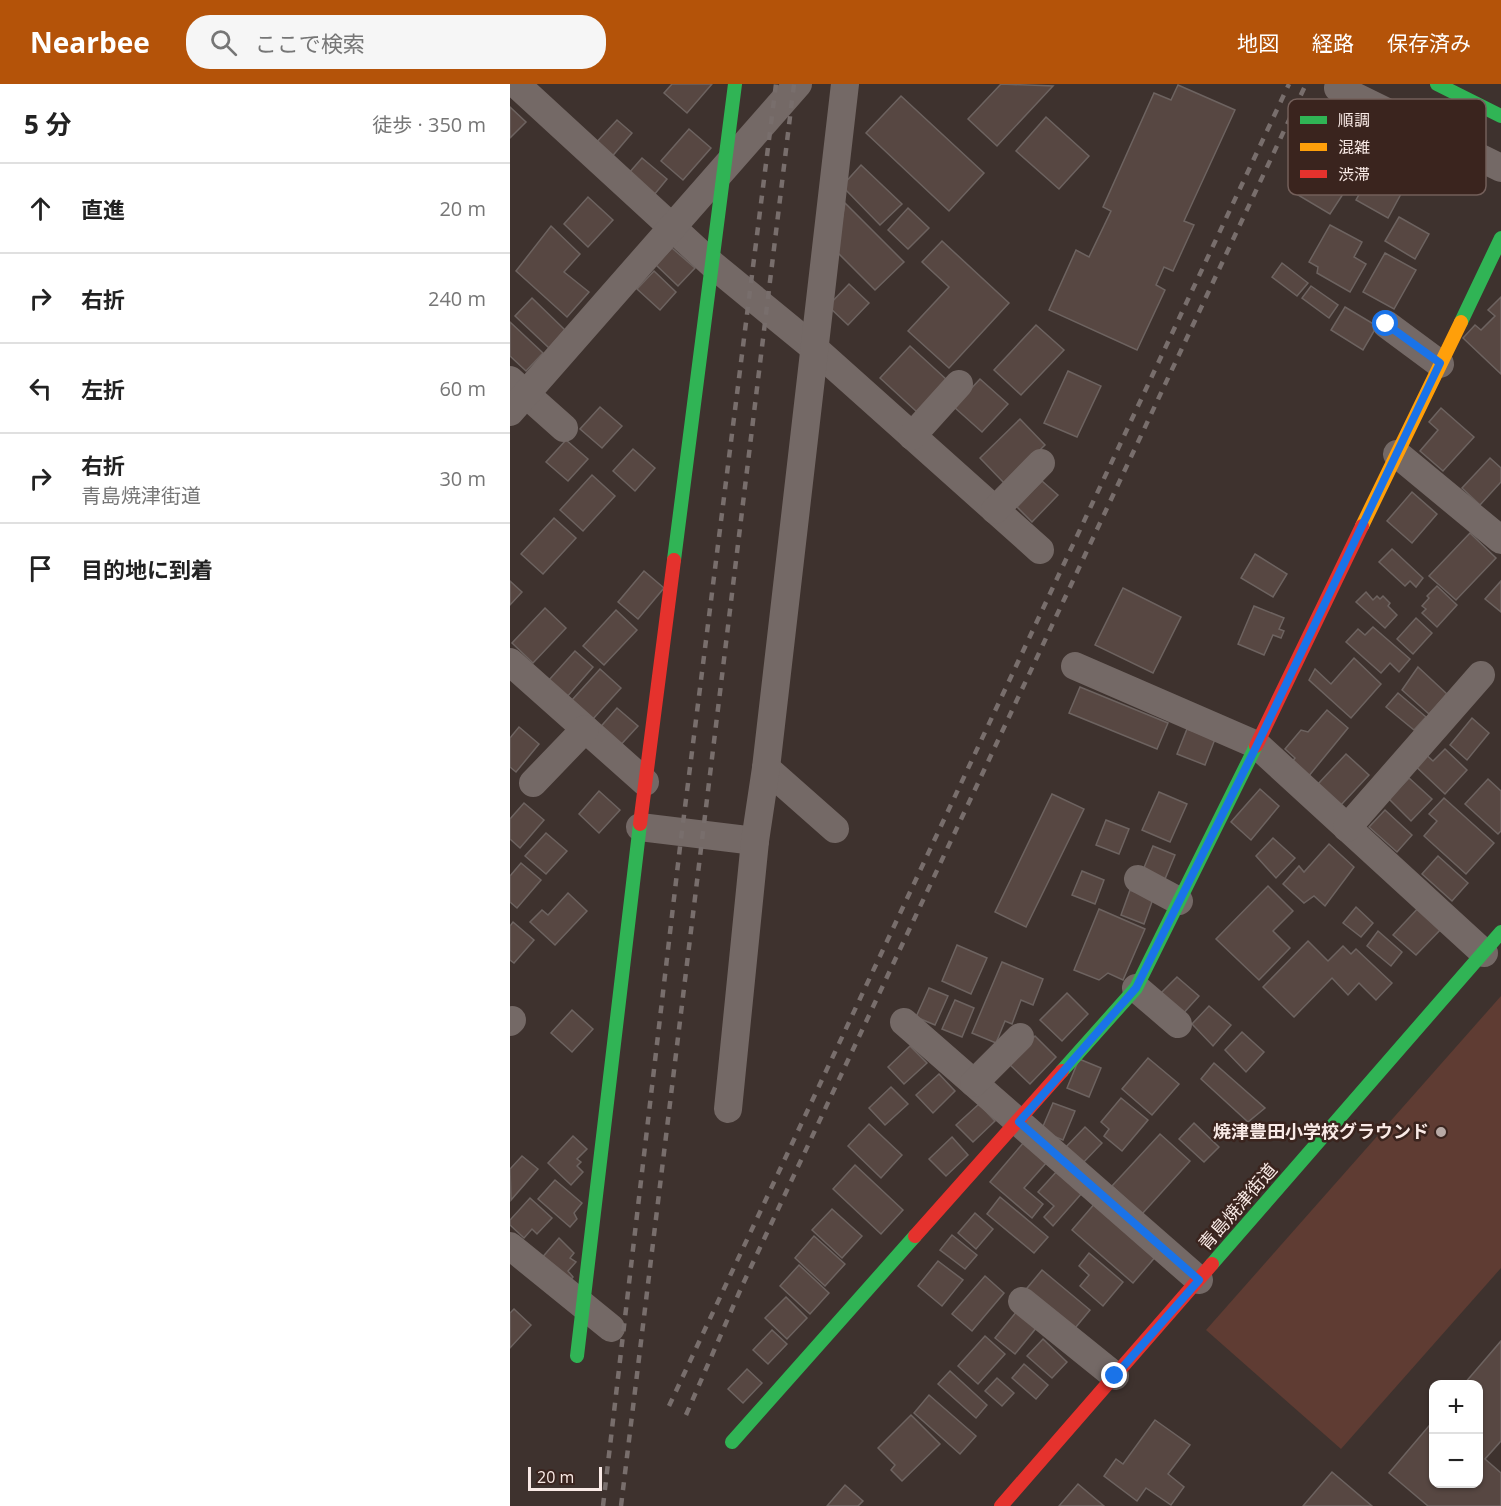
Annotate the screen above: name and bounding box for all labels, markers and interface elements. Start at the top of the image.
search box [186,15,606,69]
text: Nearbee [30,23,150,61]
icon: search [207,26,240,59]
text: ここで検索 [255,28,365,58]
text: 地図 [1237,29,1279,57]
text: 経路 [1312,29,1354,57]
text: 保存済み [1387,29,1471,57]
legend [1288,99,1486,195]
text: 5 分 [24,106,72,142]
text: 順調 [1338,109,1370,131]
text: 徒歩 · 350 m [372,111,486,138]
text: 混雑 [1338,136,1370,158]
text: 渋滞 [1338,163,1370,185]
icon: ahead [24,192,57,225]
text: 直進 [81,194,125,224]
text: 20 m [439,195,486,222]
icon: right [24,282,57,315]
text: 右折 [81,284,125,314]
text: 240 m [428,285,486,312]
route start [1372,310,1398,336]
icon: left [24,372,57,405]
text: 左折 [81,374,125,404]
text: 60 m [439,375,486,402]
text: 右折 [81,450,125,480]
icon: right [24,462,57,495]
text: 30 m [439,465,486,492]
text: 青島焼津街道 [81,482,201,509]
icon: arrive [24,552,57,585]
text: 目的地に到着 [81,554,213,584]
place label: 焼津豊田小学校グラウンド [1213,1119,1429,1143]
marker: 焼津豊田小学校グラウンド [1434,1125,1448,1139]
street label: 青島焼津街道 [1193,1158,1282,1255]
route end [1101,1362,1127,1388]
map controls [1429,1380,1483,1488]
button: + [1429,1380,1483,1434]
button: − [1429,1434,1483,1488]
scale bar [528,1464,602,1492]
text: 20 m [537,1466,574,1488]

